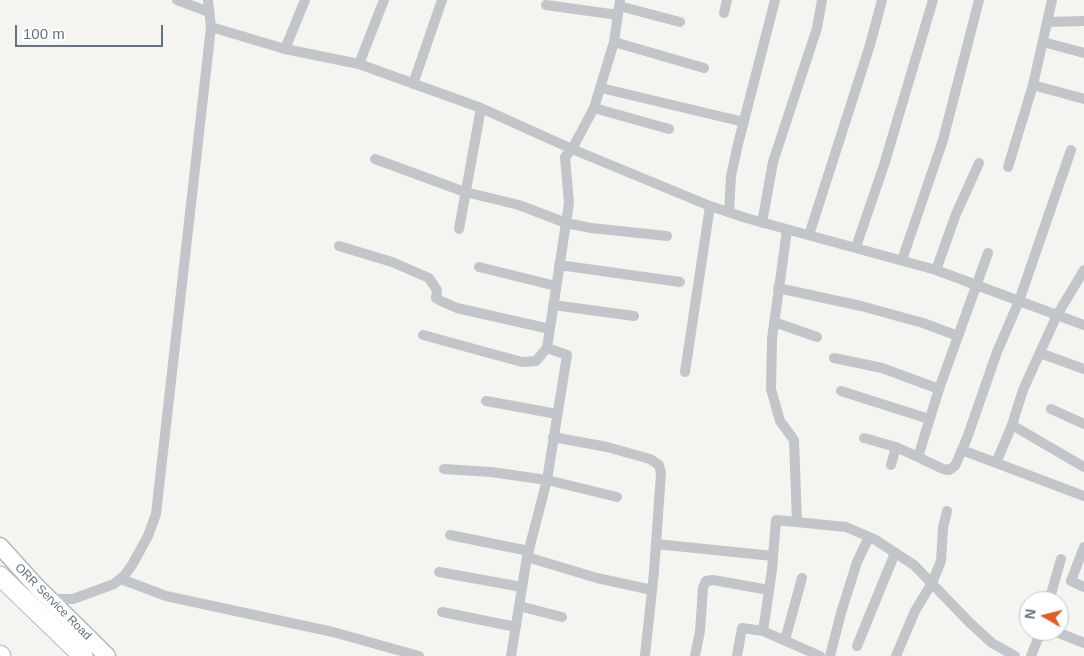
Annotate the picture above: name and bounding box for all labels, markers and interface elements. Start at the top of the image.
scale bar [18,15,165,47]
text: 100 m [23,25,65,42]
street label: ORR Service Road [12,561,94,643]
north arrow [1019,591,1069,641]
text: N [1022,608,1039,620]

